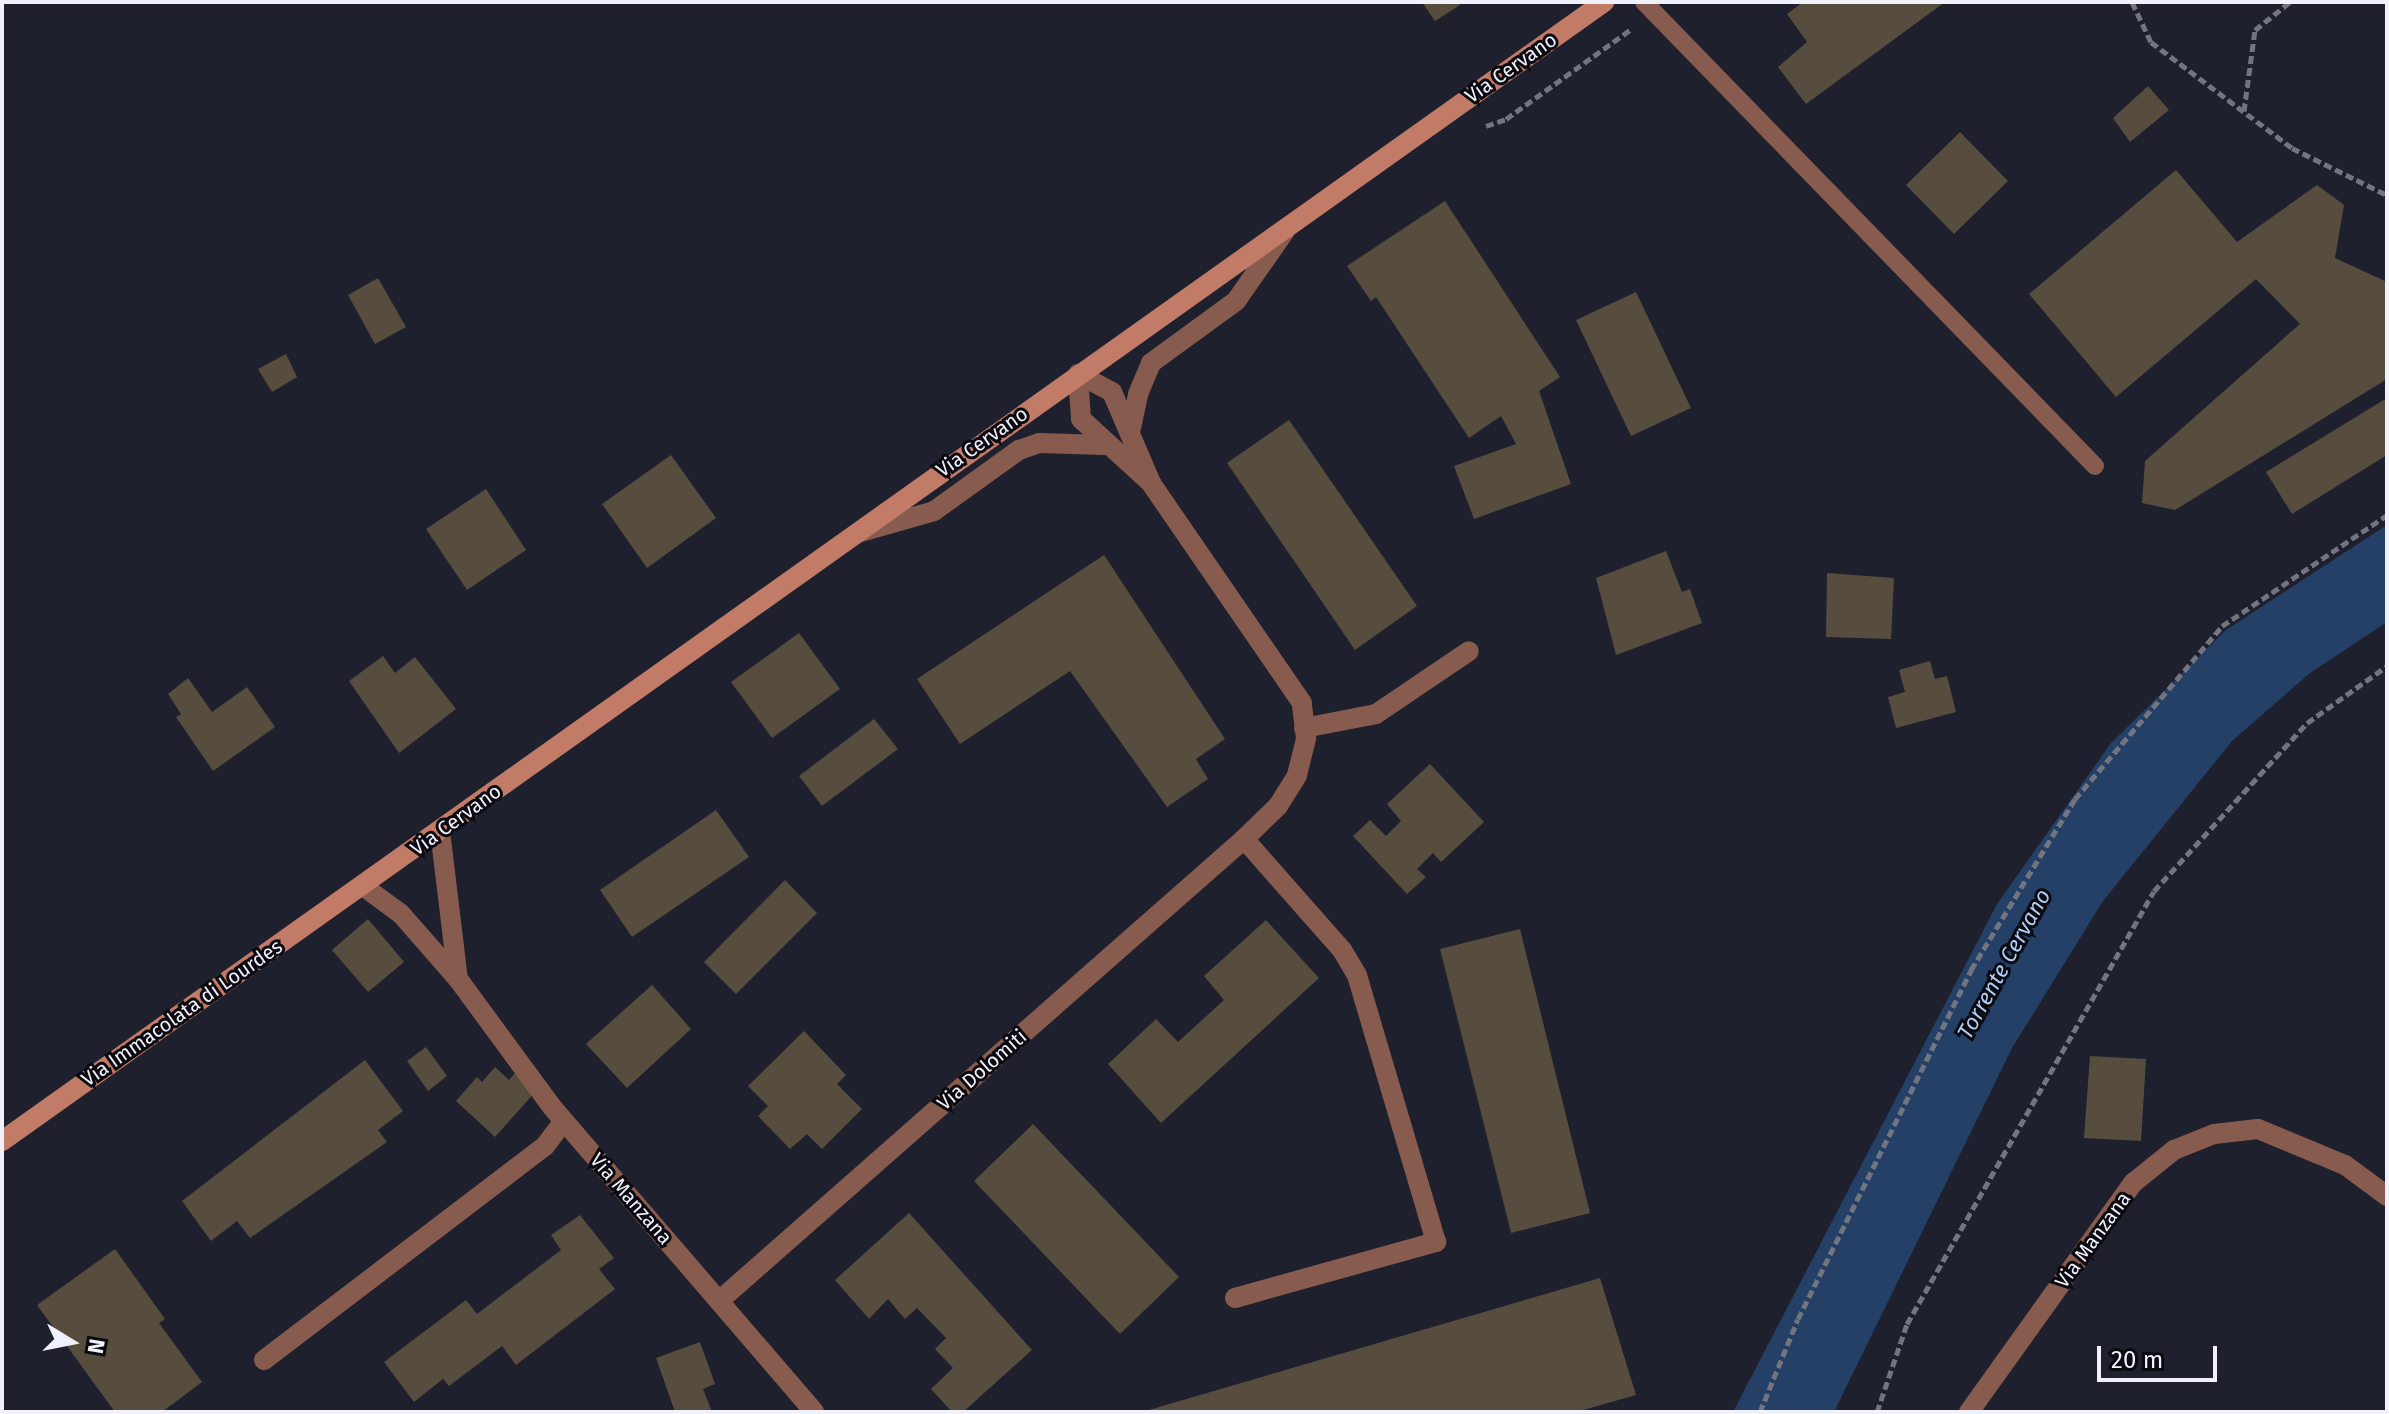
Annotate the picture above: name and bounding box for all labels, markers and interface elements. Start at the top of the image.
street label: Via Cervano [1461,28,1561,108]
street label: Via Cervano [932,402,1032,482]
street label: Via Cervano [406,779,506,861]
water label: Torrente Cervano [1952,884,2056,1044]
street label: Via Immacolata di Lourdes [77,934,287,1092]
street label: Via Dolomiti [932,1025,1032,1115]
street label: Via Manzana [585,1148,677,1250]
street label: Via Manzana [2050,1187,2136,1293]
north arrow [32,1302,112,1382]
scale bar [2101,1330,2221,1380]
text: N [82,1337,111,1356]
text: 20 m [2111,1346,2163,1374]

